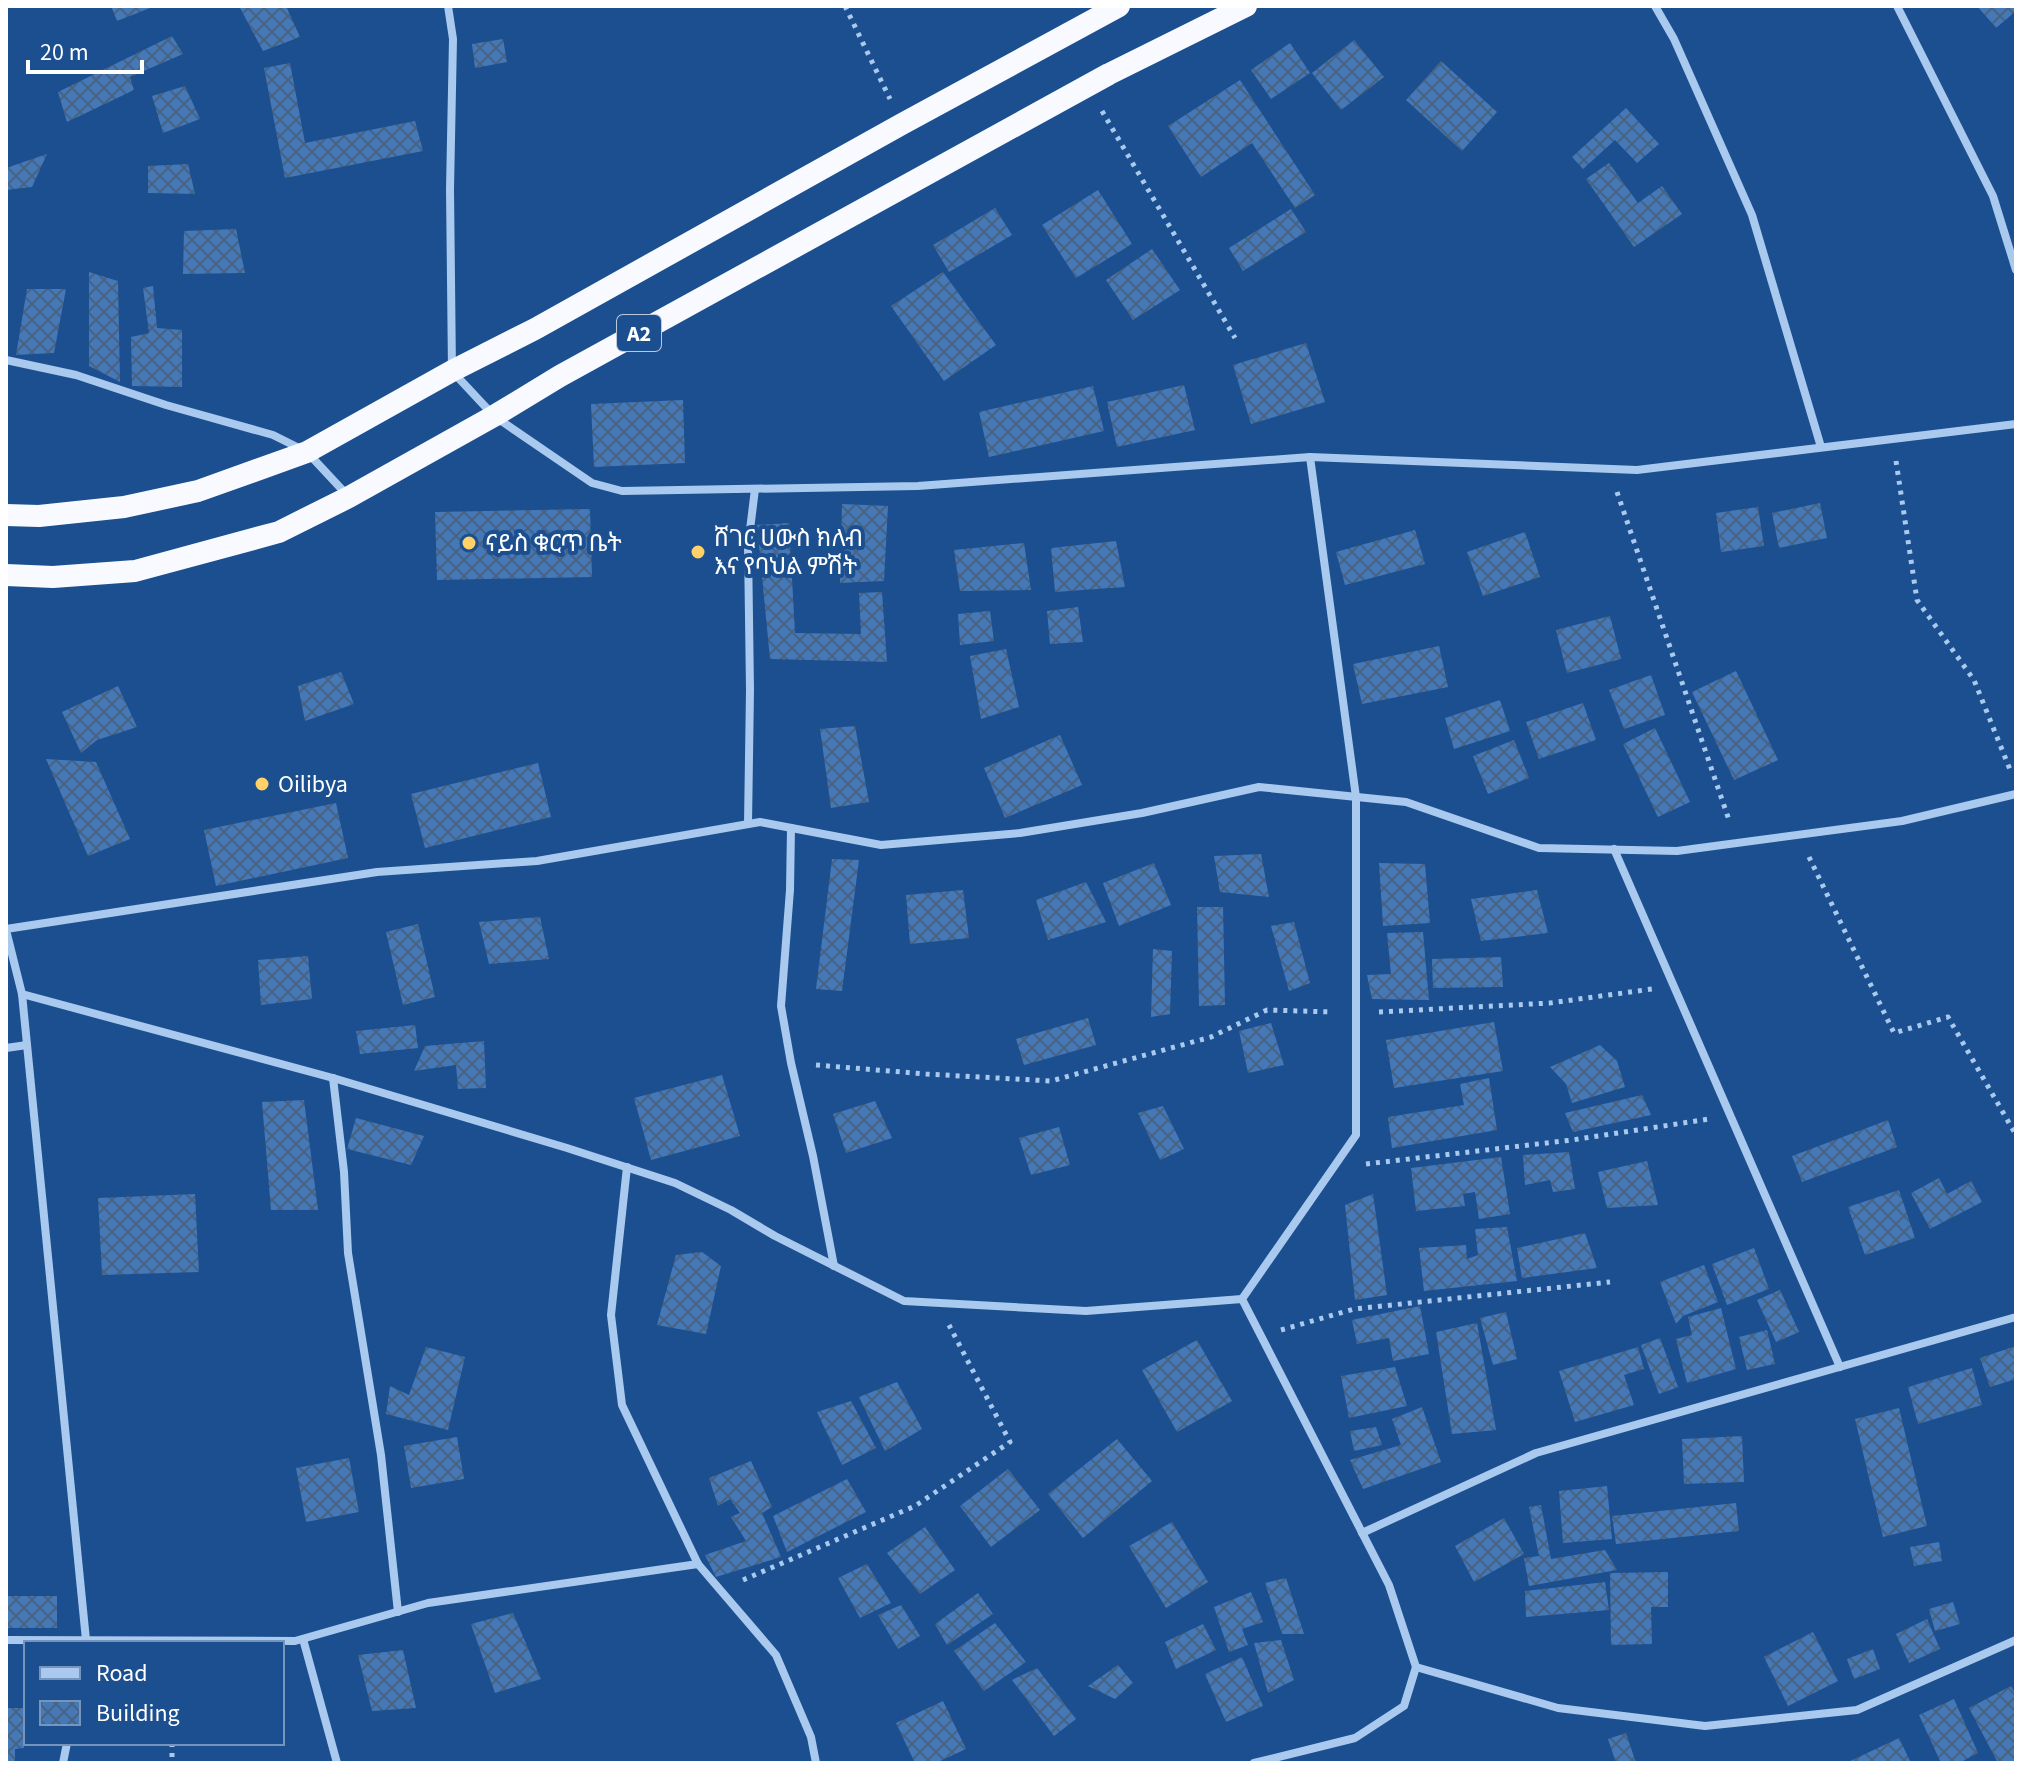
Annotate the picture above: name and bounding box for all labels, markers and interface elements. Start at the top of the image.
scale bar [28,24,142,74]
text: 20 m [40,35,89,70]
road number: A2 [617,315,661,351]
place label: ሸገር ሀውስ ክለብ እና የባህል ምሽት [714,521,863,584]
place label: ናይስ ቁርጥ ቤት [485,526,622,561]
marker: ናይስ ቁርጥ ቤት [460,534,478,552]
marker: ሸገር ሀውስ ክለብ እና የባህል ምሽት [689,543,707,561]
place label: Oilibya [278,767,348,802]
marker: Oilibya [253,775,271,793]
legend [24,1641,284,1745]
text: Road [96,1656,148,1691]
text: Building [96,1696,180,1731]

